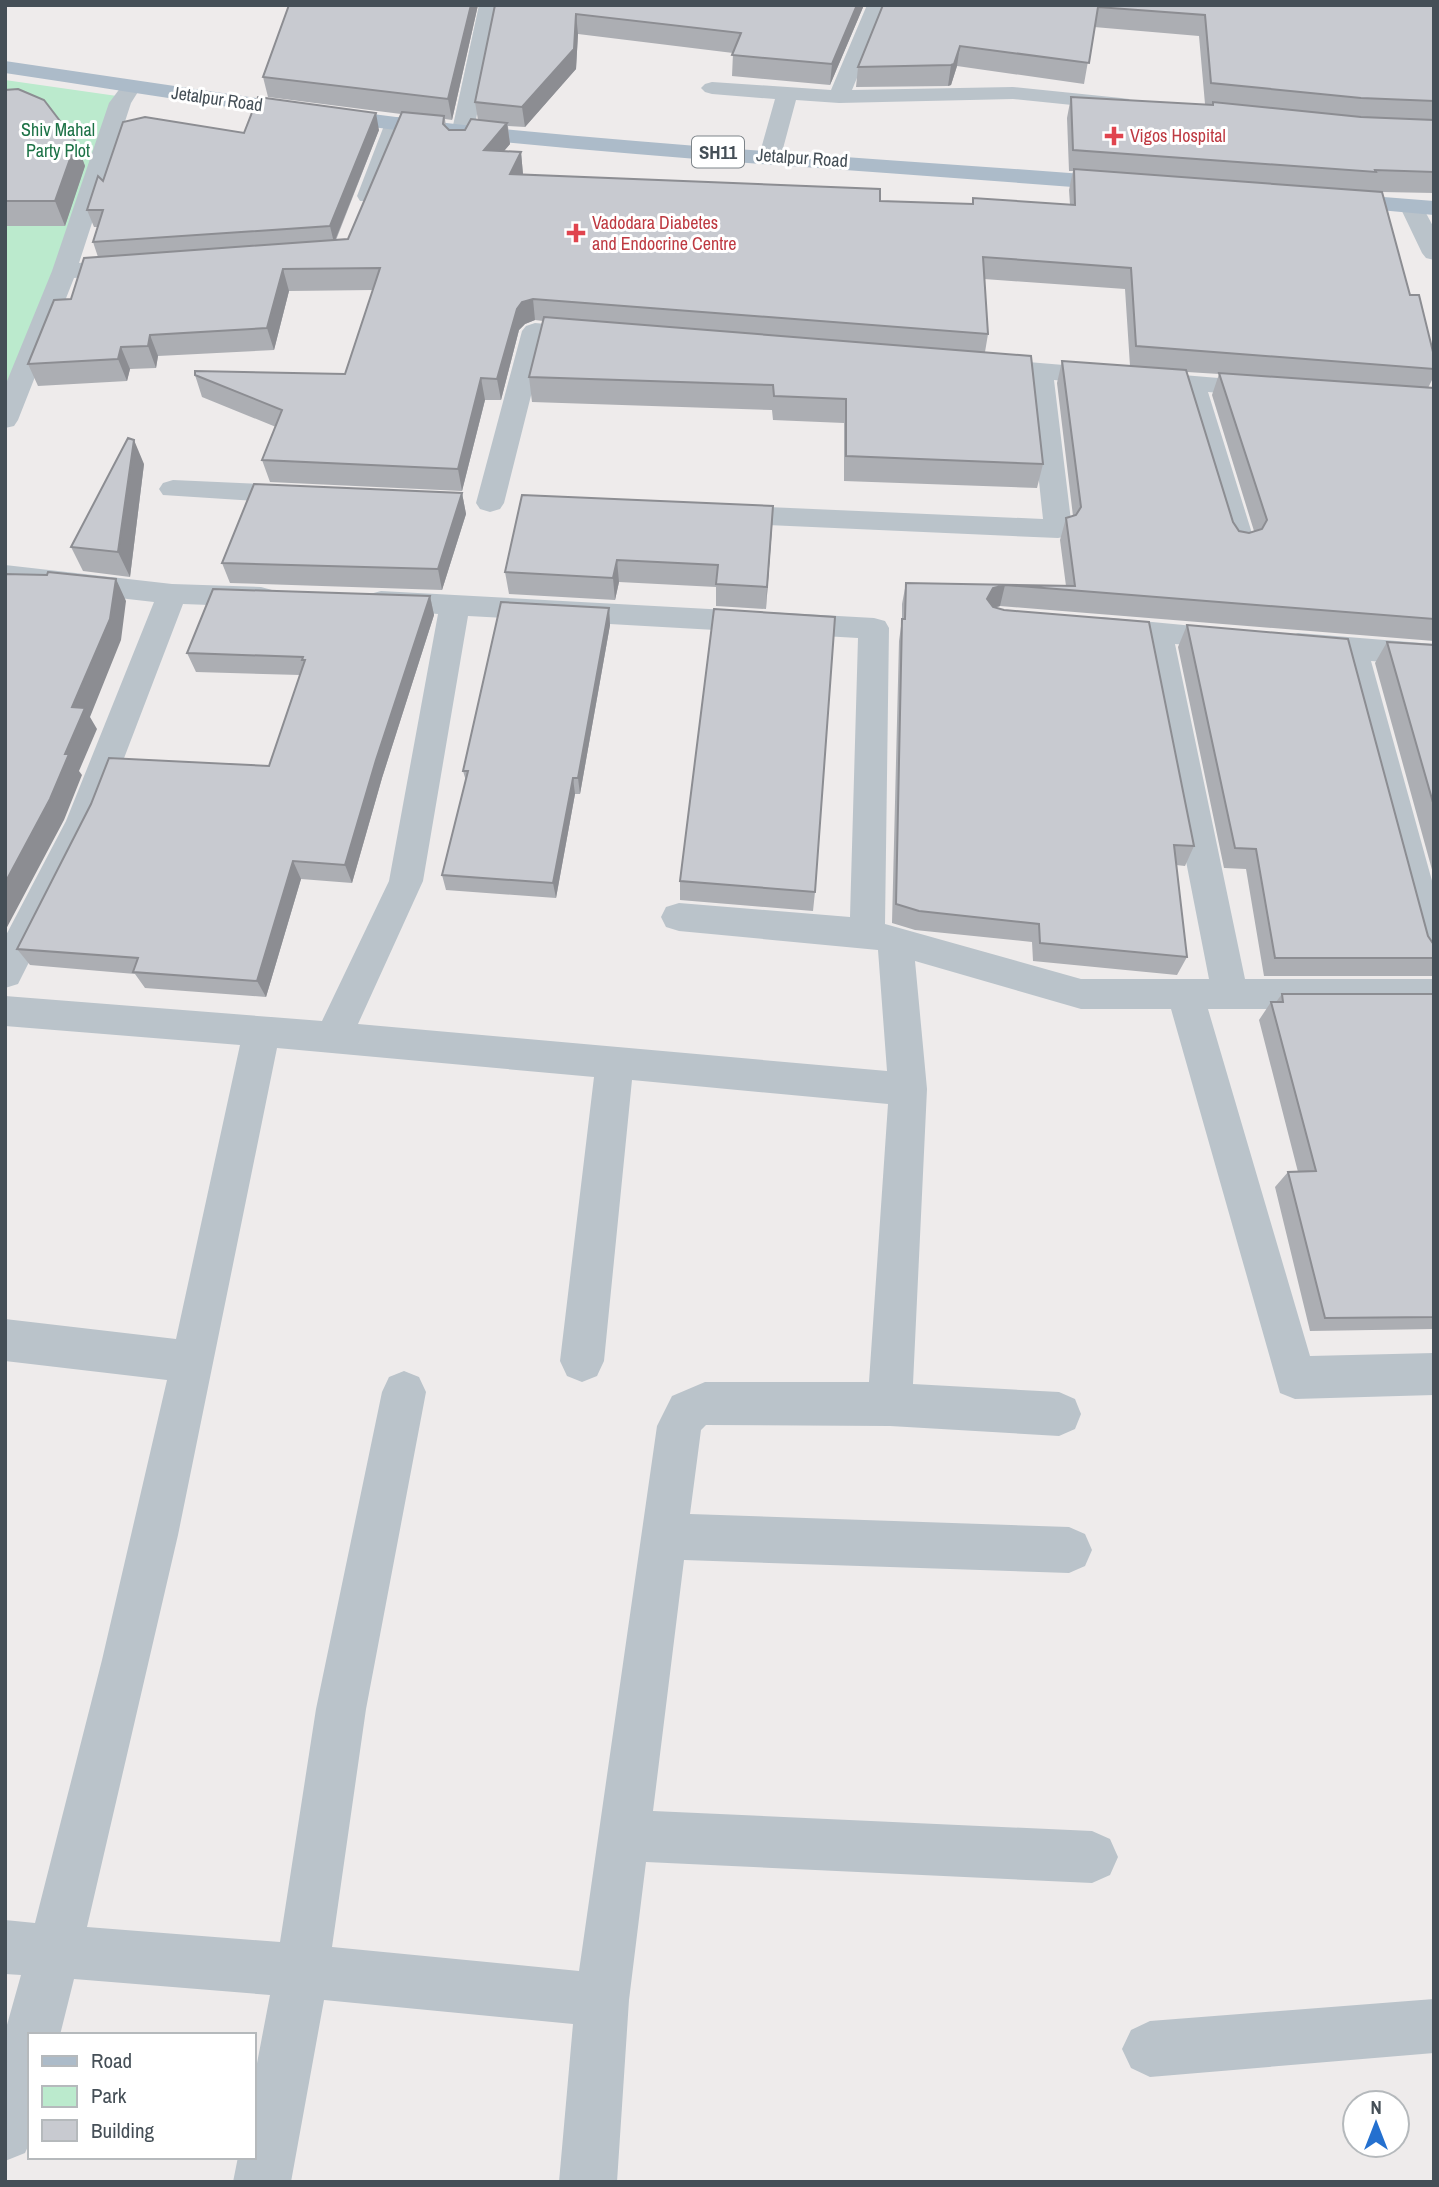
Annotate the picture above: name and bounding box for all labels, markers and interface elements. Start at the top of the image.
street label: Jetalpur Road [170,80,264,117]
park label: Shiv Mahal Party Plot [21,117,95,163]
place label: Vigos Hospital [1130,123,1226,148]
marker: Vigos Hospital [1104,126,1124,146]
road number: SH11 [692,136,744,168]
street label: Jetalpur Road [755,142,849,173]
place label: Vadodara Diabetes and Endocrine Centre [592,210,736,256]
marker: Vadodara Diabetes and Endocrine Centre [566,223,586,243]
legend [28,2033,256,2159]
text: Road [91,2046,132,2075]
text: Park [91,2081,127,2110]
north arrow [1341,2089,1411,2159]
text: N [1370,2094,1382,2120]
text: Building [91,2116,155,2145]

